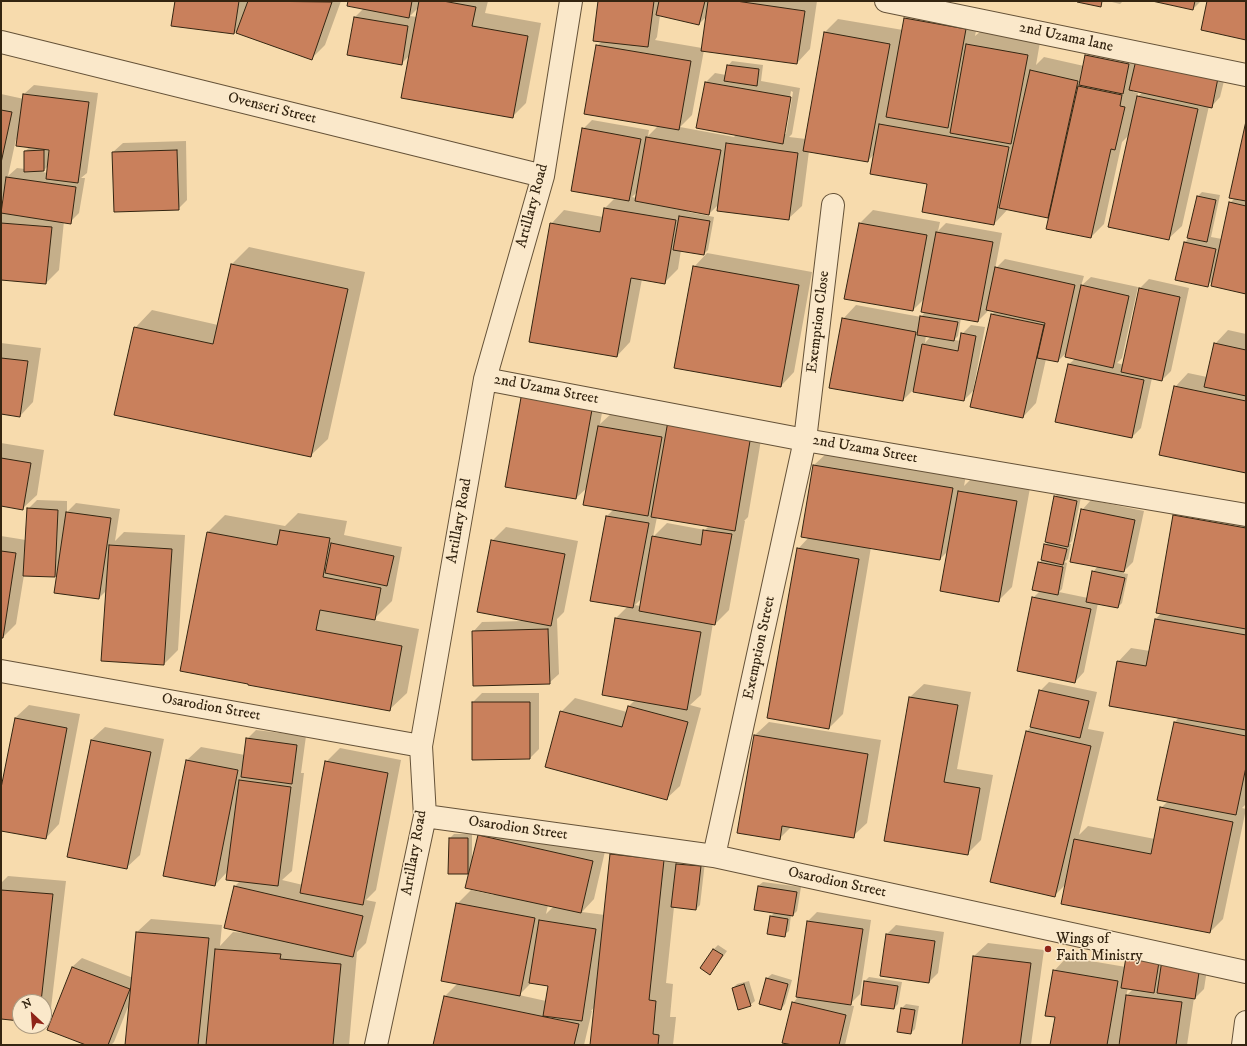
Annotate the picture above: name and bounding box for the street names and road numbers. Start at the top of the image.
street label: 2nd Uzama lane [1017,19,1115,57]
street label: Ovenseri Street [226,89,318,129]
street label: Artillary Road [513,162,553,250]
street label: Exemption Close [804,270,834,374]
street label: 2nd Uzama Street [492,371,600,409]
street label: 2nd Uzama Street [811,432,919,468]
street label: Artillary Road [444,477,476,565]
street label: Exemption Street [740,595,780,701]
street label: Osarodion Street [160,690,262,726]
street label: Artillary Road [399,809,431,897]
street label: Osarodion Street [467,813,569,845]
street label: Osarodion Street [786,864,888,902]

